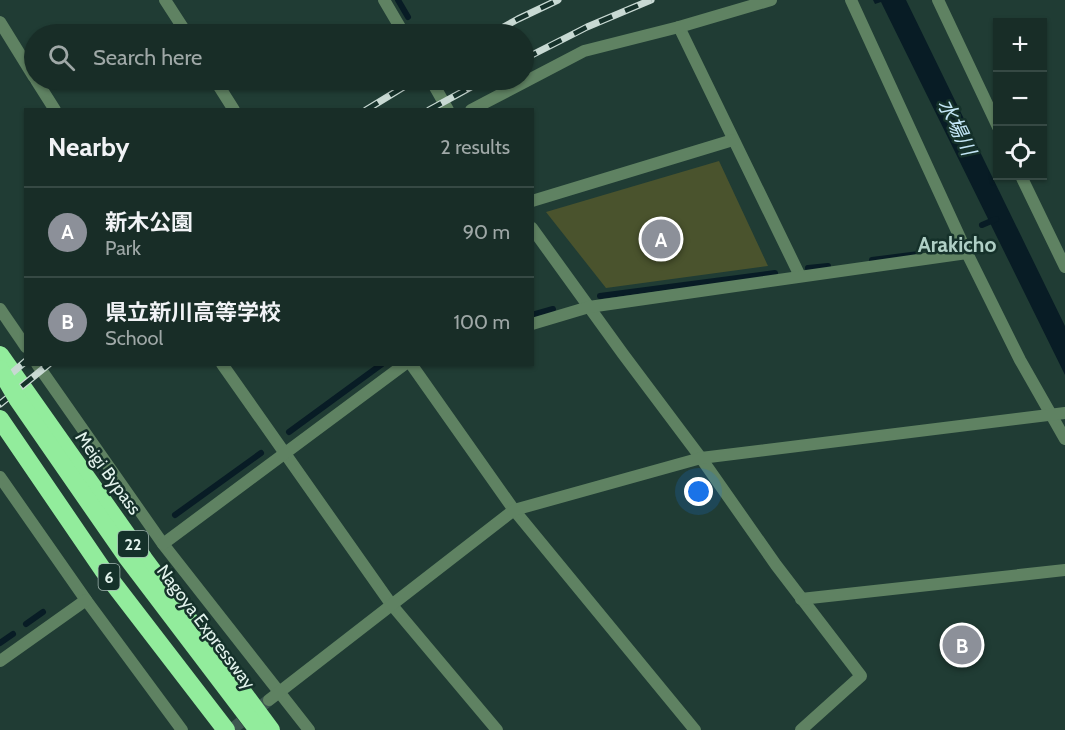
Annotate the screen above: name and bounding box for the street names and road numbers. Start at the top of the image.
street label: Meigi Bypass [70,427,146,519]
road number: 22 [118,531,148,557]
street label: Nagoya Expressway [152,561,260,693]
road number: 6 [98,564,120,590]

